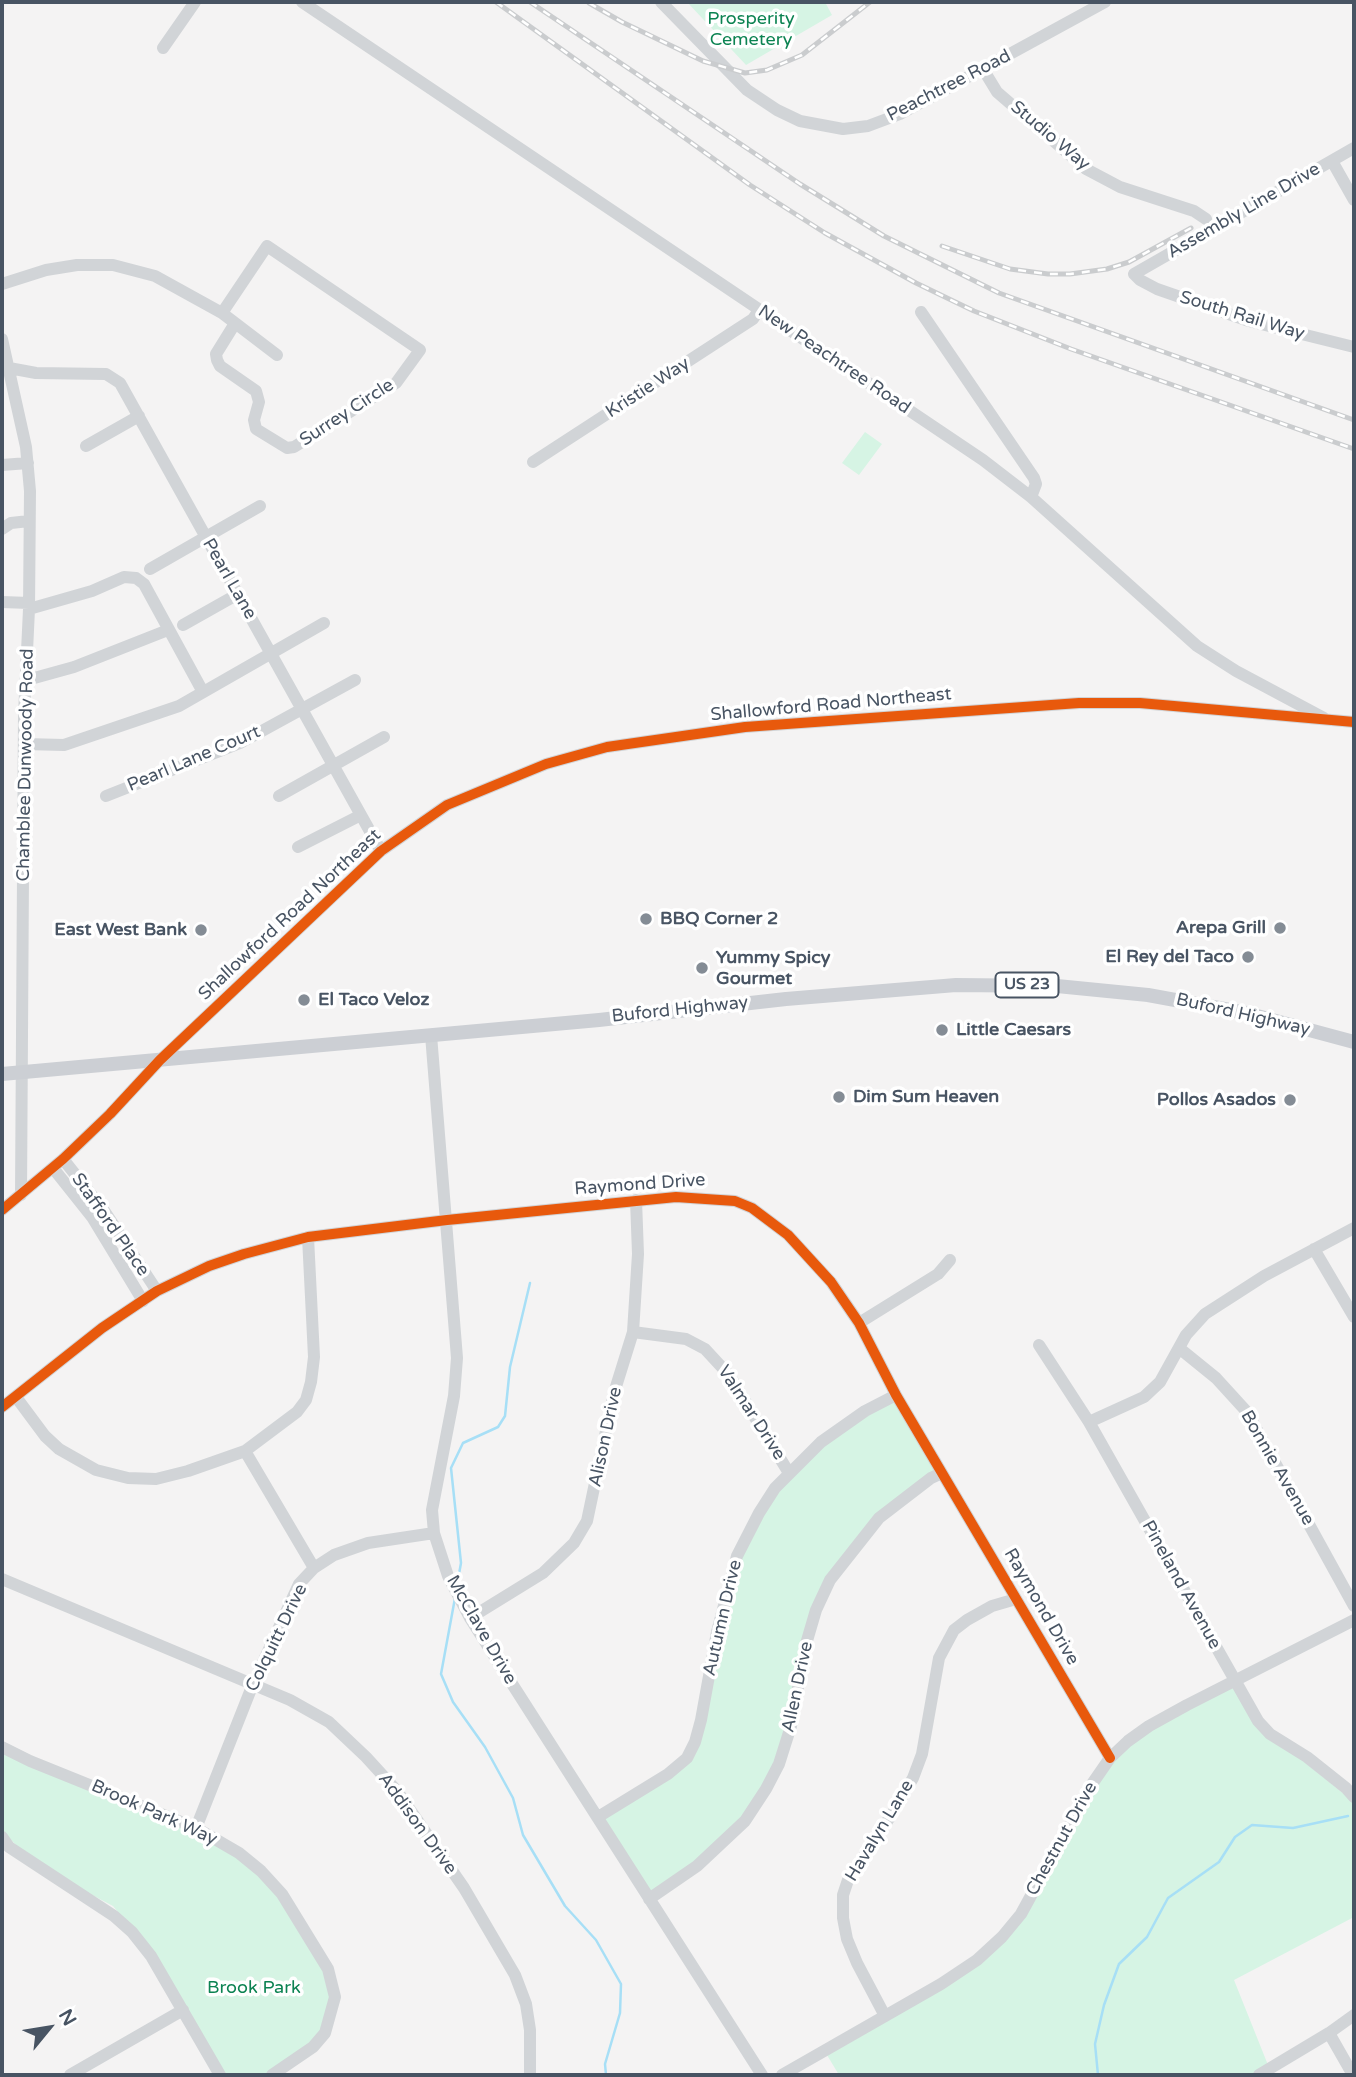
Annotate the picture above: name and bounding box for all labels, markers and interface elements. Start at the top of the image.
park label: Prosperity Cemetery [707,8,795,50]
street label: Peachtree Road [883,45,1015,127]
street label: Studio Way [1006,97,1094,175]
street label: Assembly Line Drive [1164,158,1324,264]
street label: South Rail Way [1177,287,1307,345]
street label: New Peachtree Road [754,301,914,419]
street label: Kristie Way [602,353,694,423]
street label: Surrey Circle [296,375,398,451]
street label: Pearl Lane [197,535,261,623]
street label: Chamblee Dunwoody Road [13,648,39,882]
street label: Shallowford Road Northeast [710,684,952,726]
street label: Pearl Lane Court [124,721,264,797]
street label: Shallowford Road Northeast [194,825,386,1005]
place label: BBQ Corner 2 [660,908,778,930]
marker: BBQ Corner 2 [638,911,654,927]
place label: Arepa Grill [1176,917,1266,939]
place label: East West Bank [54,919,187,941]
marker: Arepa Grill [1272,920,1288,936]
marker: East West Bank [193,922,209,938]
place label: El Rey del Taco [1105,946,1234,968]
place label: Yummy Spicy Gourmet [716,947,831,990]
marker: El Rey del Taco [1240,949,1256,965]
marker: Yummy Spicy Gourmet [694,960,710,976]
road number: US 23 [996,973,1058,998]
place label: El Taco Veloz [318,989,430,1011]
street label: Buford Highway [1174,989,1312,1041]
marker: El Taco Veloz [296,992,312,1008]
street label: Buford Highway [611,992,749,1028]
place label: Little Caesars [956,1019,1071,1041]
marker: Little Caesars [934,1022,950,1038]
place label: Dim Sum Heaven [853,1086,999,1108]
marker: Dim Sum Heaven [831,1089,847,1105]
place label: Pollos Asados [1157,1089,1276,1111]
marker: Pollos Asados [1282,1092,1298,1108]
street label: Stafford Place [67,1169,153,1281]
street label: Raymond Drive [574,1170,706,1200]
street label: Valmar Drive [712,1362,790,1464]
street label: Alison Drive [585,1385,627,1489]
street label: Bonnie Avenue [1235,1407,1319,1529]
street label: Pineland Avenue [1137,1517,1225,1653]
street label: Raymond Drive [999,1545,1083,1669]
street label: Autumn Drive [699,1558,747,1678]
street label: McClave Drive [441,1572,521,1688]
street label: Colquitt Drive [242,1581,312,1695]
street label: Allen Drive [778,1640,818,1734]
street label: Addison Drive [373,1769,461,1879]
street label: Brook Park Way [88,1776,220,1850]
street label: Havalyn Lane [841,1776,919,1886]
street label: Chestnut Drive [1022,1778,1102,1900]
park label: Brook Park [207,1977,301,1999]
north arrow [14,1993,84,2063]
text: N [54,2005,81,2030]

